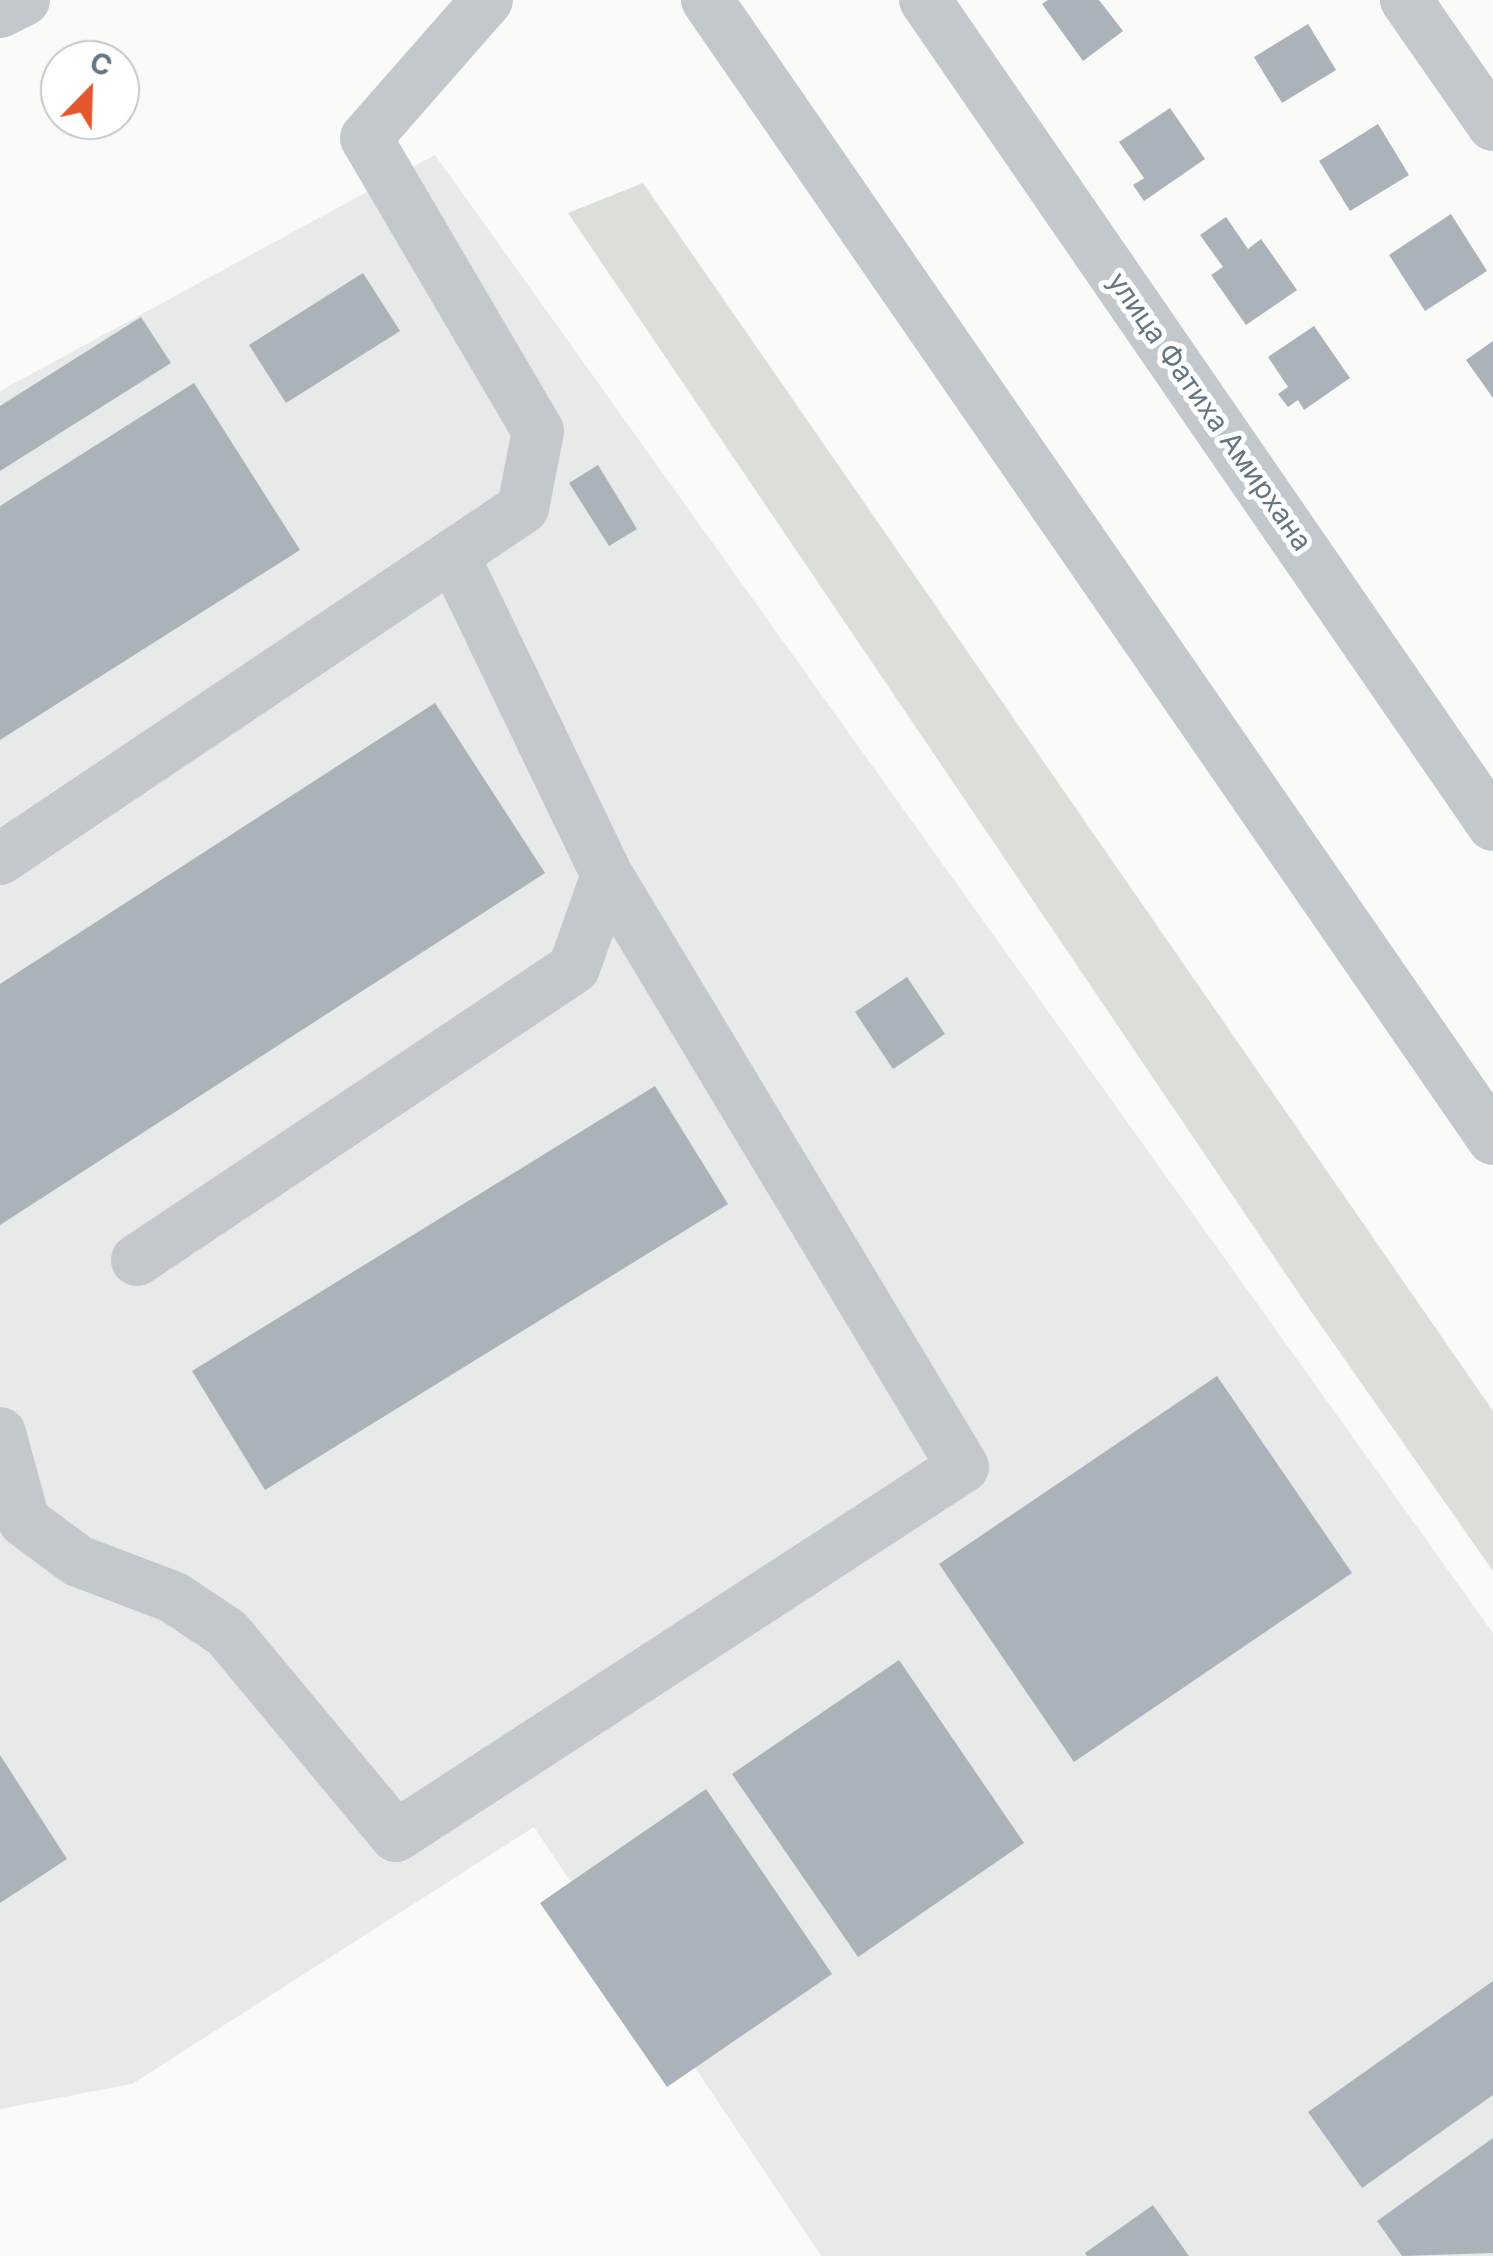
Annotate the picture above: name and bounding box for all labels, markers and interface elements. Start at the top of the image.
north arrow [40,40,140,140]
text: С [85,45,117,84]
street label: улица Фатиха Амирхана [1100,266,1318,558]

